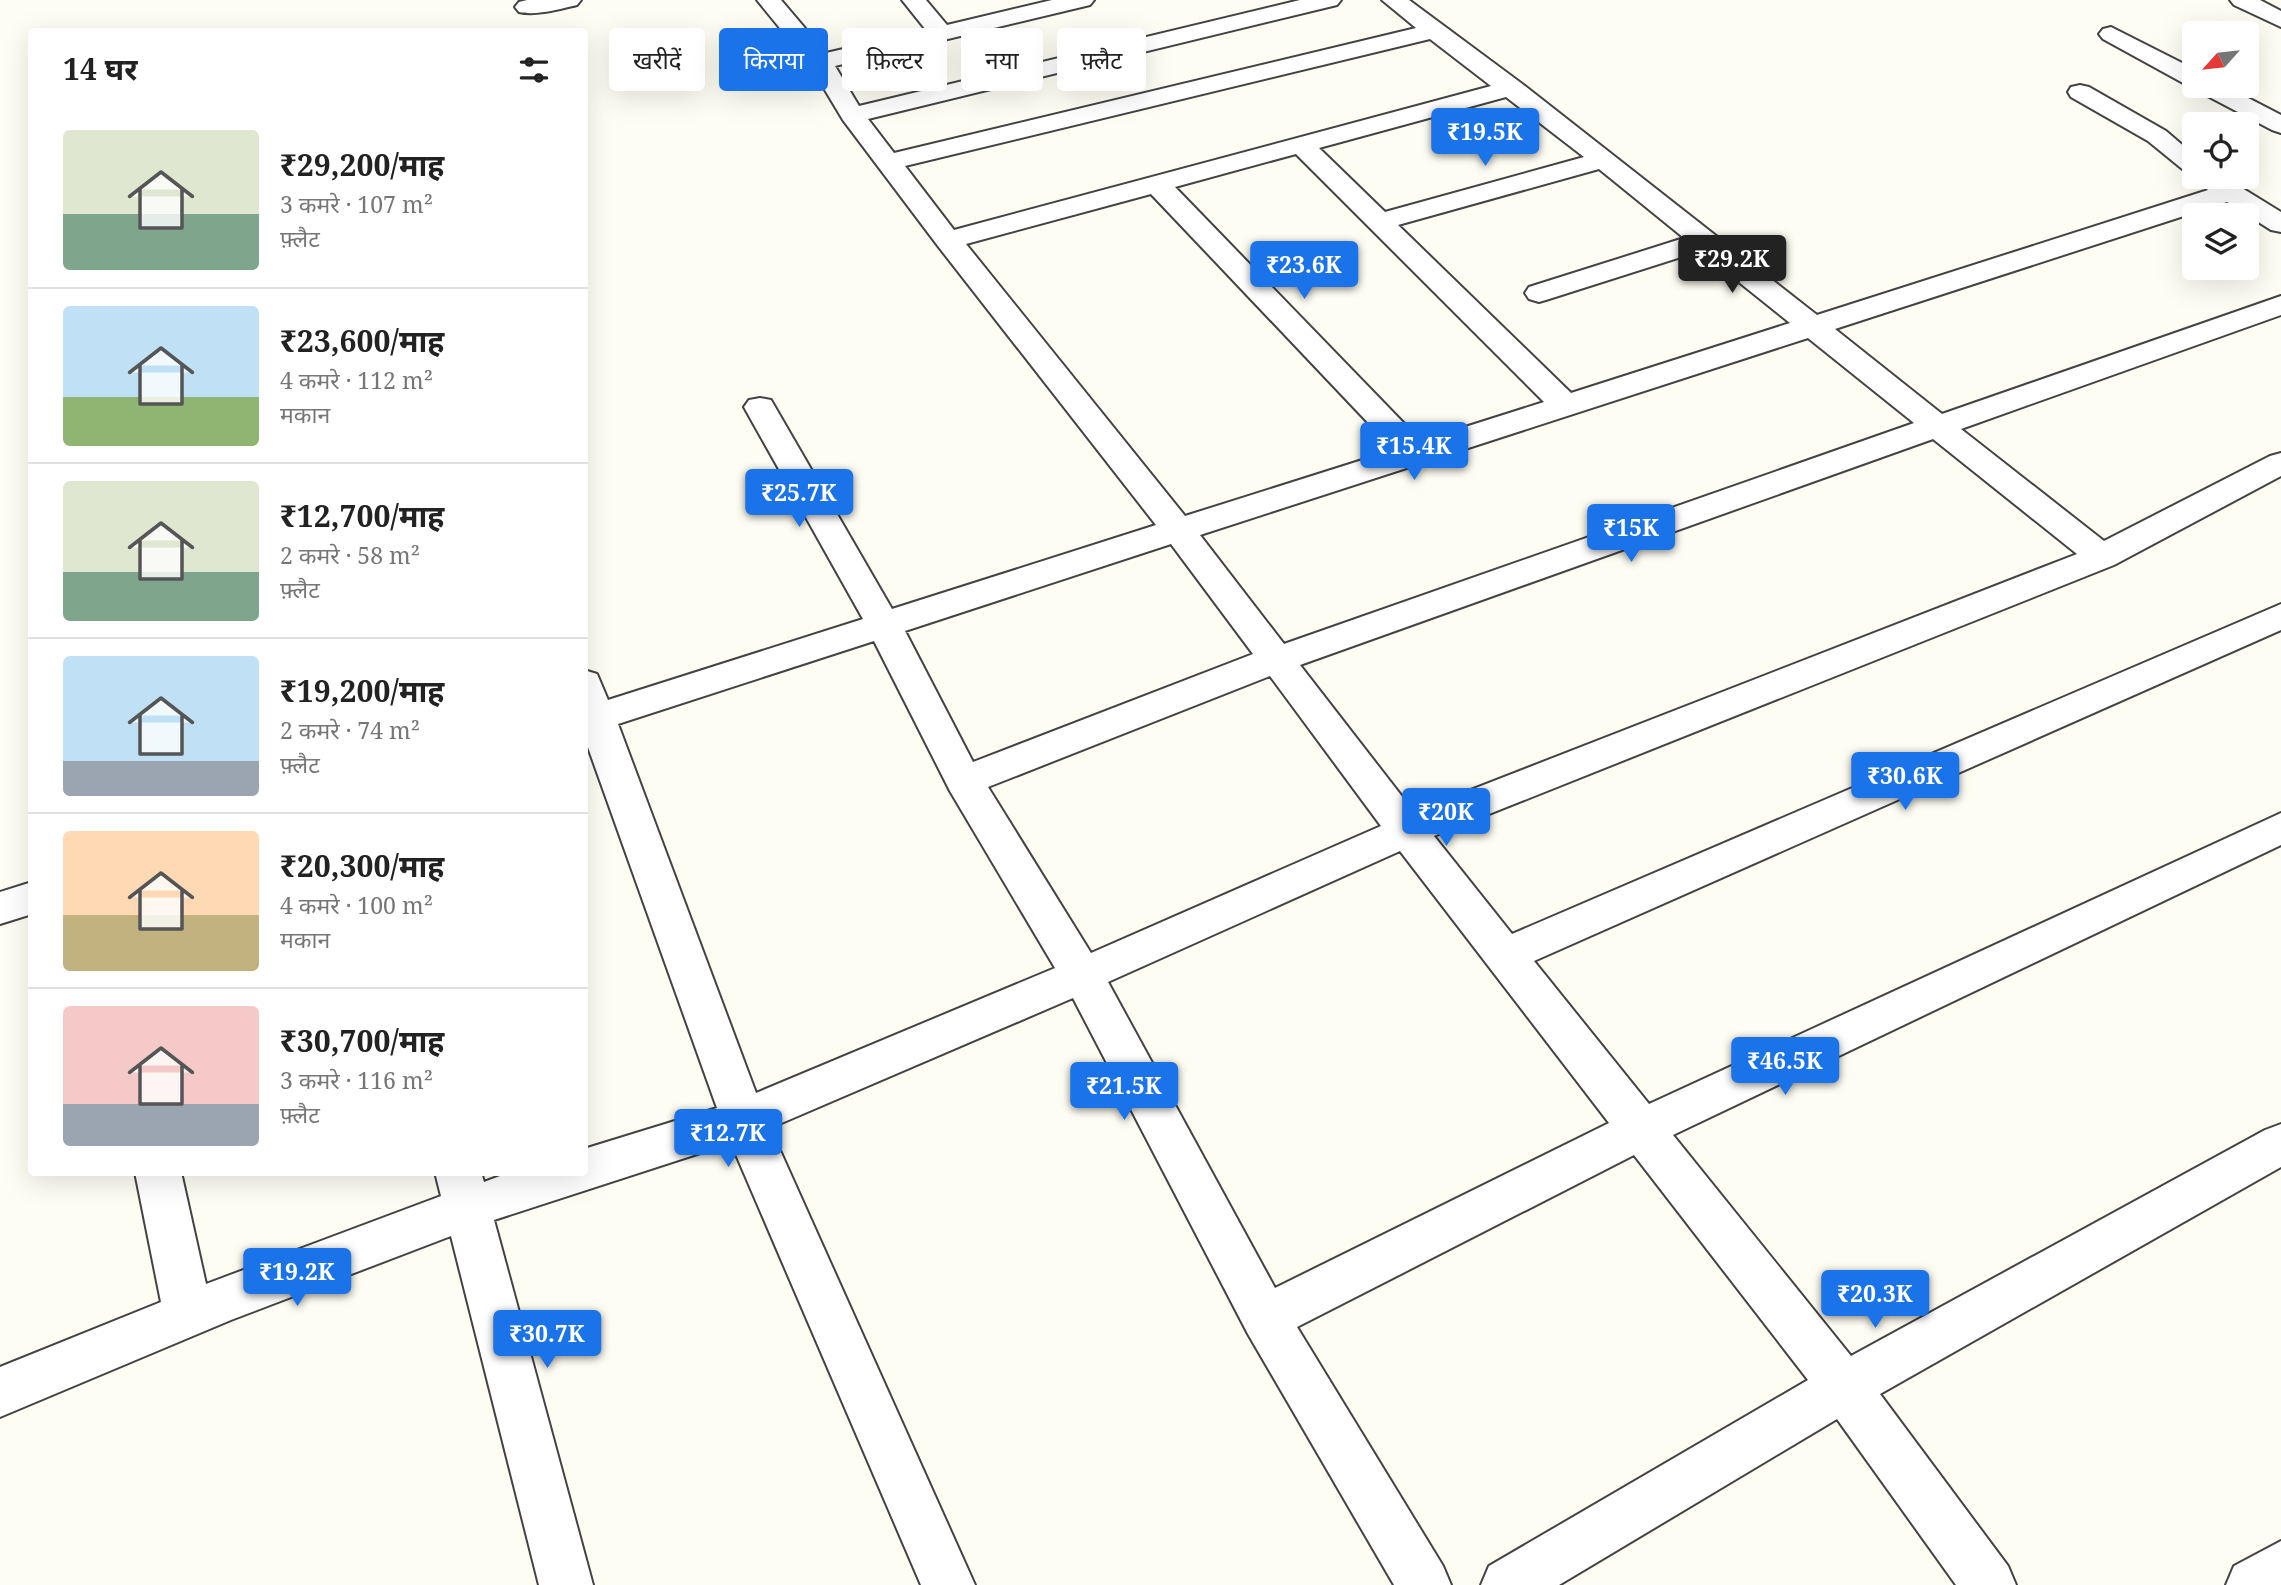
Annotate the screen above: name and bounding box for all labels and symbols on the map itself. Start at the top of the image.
north arrow [2182,21,2259,98]
pin: ₹19.5K [1428,108,1542,168]
pin: ₹29.2K [1675,236,1789,295]
pin: ₹23.6K [1247,242,1361,301]
pin: ₹15.4K [1357,422,1471,482]
pin: ₹25.7K [742,470,856,529]
pin: ₹15K [1590,504,1672,564]
pin: ₹30.6K [1848,752,1962,812]
pin: ₹20K [1405,788,1487,848]
pin: ₹46.5K [1728,1038,1842,1097]
pin: ₹21.5K [1067,1062,1181,1122]
pin: ₹12.7K [671,1110,785,1169]
pin: ₹19.2K [240,1248,354,1308]
pin: ₹20.3K [1818,1270,1932,1330]
pin: ₹30.7K [490,1310,604,1370]

